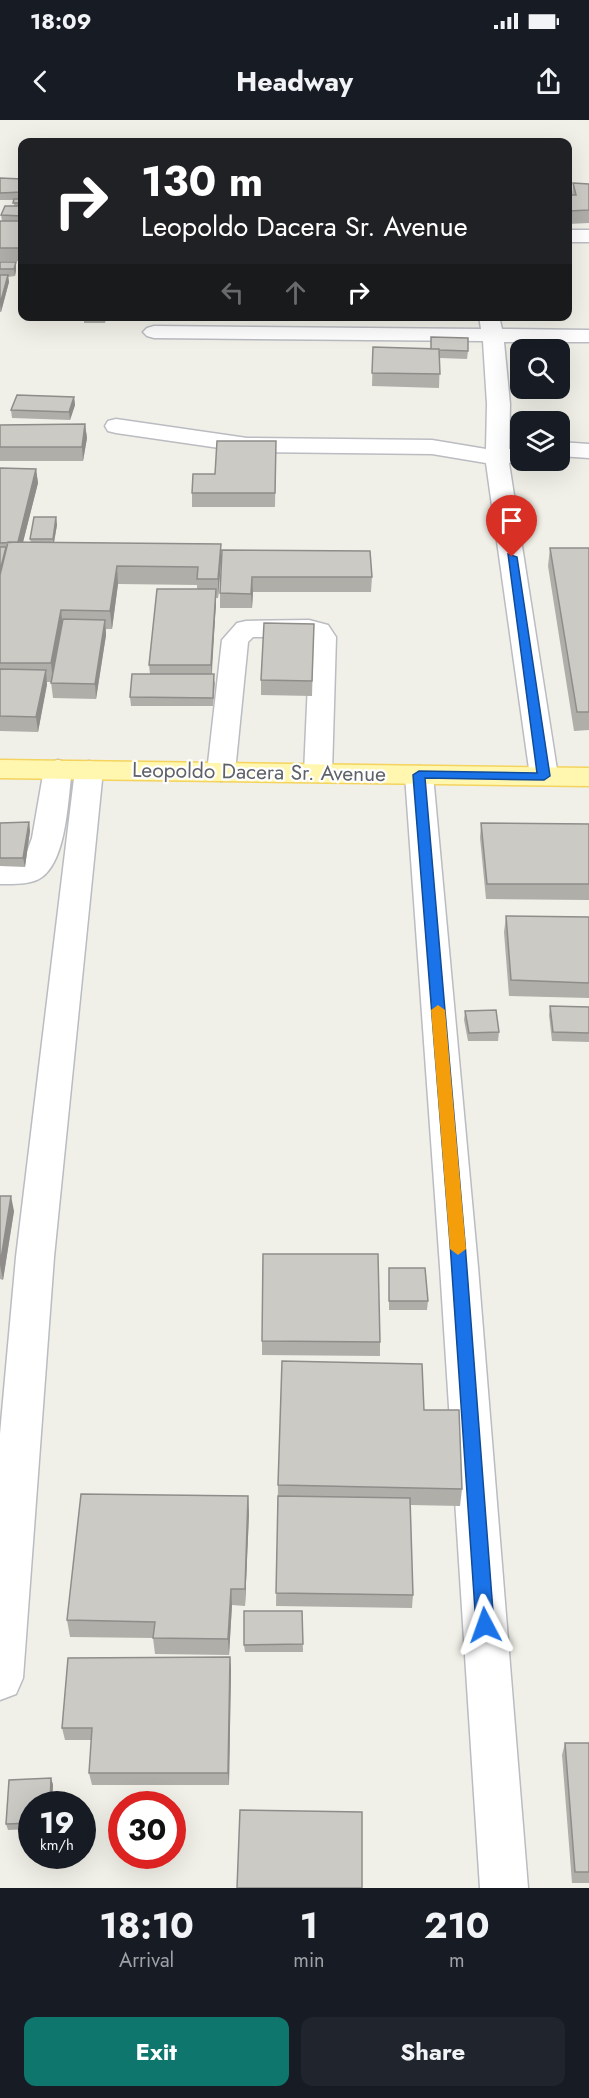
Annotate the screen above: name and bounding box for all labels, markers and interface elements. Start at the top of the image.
text: 18:09 [30,5,91,37]
text: Headway [236,62,353,101]
icon: back [24,65,57,98]
icon: share [532,65,565,98]
text: 130 m [141,151,263,212]
icon: right [42,162,120,240]
text: Leopoldo Dacera Sr. Avenue [141,207,468,246]
icon: left [216,276,249,309]
icon: ahead [279,276,312,309]
icon: right [342,276,375,309]
map controls [510,339,570,471]
button: search [510,339,570,399]
button: layers [510,411,570,471]
pin [486,495,537,557]
icon: arrive [495,504,528,537]
street label: Leopoldo Dacera Sr. Avenue [132,755,386,789]
position arrow [453,1593,517,1657]
speed limit sign: 30 [108,1791,186,1869]
text: 19 [39,1801,75,1844]
text: km/h [40,1834,74,1856]
text: 18:10 [99,1899,194,1951]
text: 1 [300,1899,318,1951]
text: 210 [424,1899,490,1951]
text: Arrival [119,1946,174,1975]
text: min [293,1946,325,1975]
text: m [449,1946,465,1975]
button: Exit [24,2017,289,2086]
button: Share [301,2017,565,2086]

